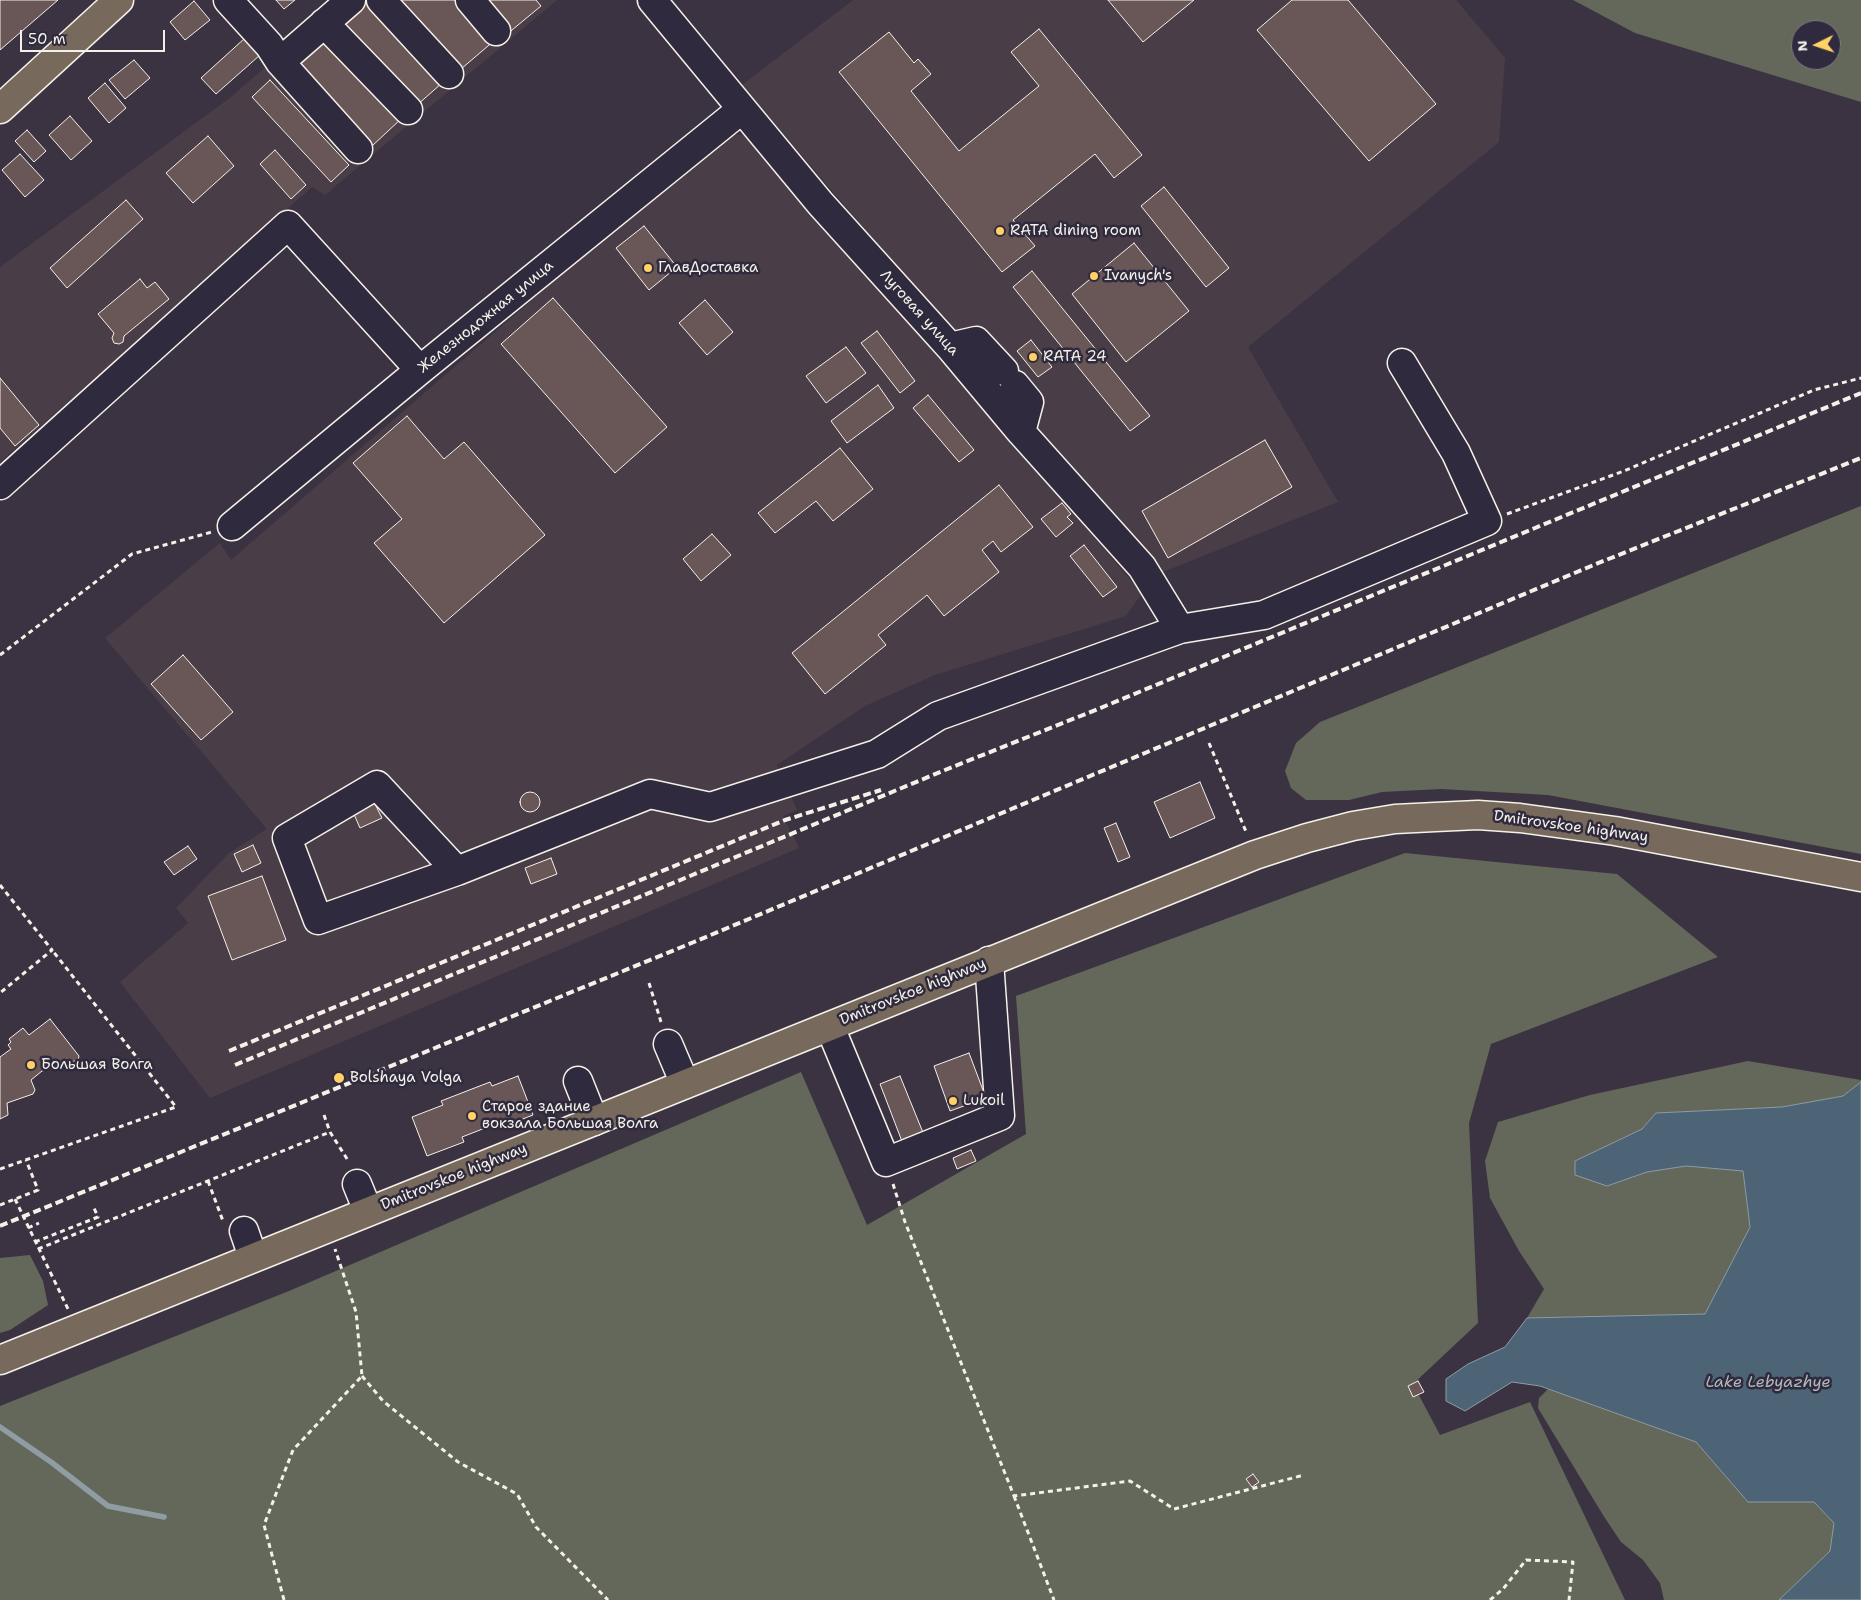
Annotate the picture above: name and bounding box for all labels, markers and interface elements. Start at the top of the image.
scale bar [22,20,168,52]
north arrow [1791,20,1841,70]
text: 50 m [28,29,66,49]
text: N [1793,40,1811,52]
place label: RATA dining room [1010,222,1141,240]
marker: RATA dining room [994,225,1006,237]
street label: Железнодожная улица [415,257,557,377]
place label: ГлавДоставка [658,259,758,277]
marker: ГлавДоставка [642,262,654,274]
street label: Луговая улица [876,266,962,360]
place label: Ivanych's [1104,267,1172,285]
marker: Ivanych's [1088,270,1100,282]
place label: RATA 24 [1043,348,1107,366]
marker: RATA 24 [1027,351,1039,363]
street label: Dmitrovskoe highway [1493,807,1649,847]
street label: Dmitrovskoe highway [837,954,989,1030]
place label: Большая Волга [41,1056,153,1074]
marker: Большая Волга [25,1059,37,1071]
place label: Bolshaya Volga [350,1069,462,1087]
marker: Bolshaya Volga [332,1071,346,1085]
place label: Lukoil [963,1092,1005,1110]
marker: Lukoil [947,1095,959,1107]
place label: Старое здание вокзала Большая Волга [482,1098,658,1133]
marker: Старое здание вокзала Большая Волга [466,1110,478,1122]
street label: Dmitrovskoe highway [378,1139,530,1215]
water label: Lake Lebyazhye [1705,1373,1831,1393]

